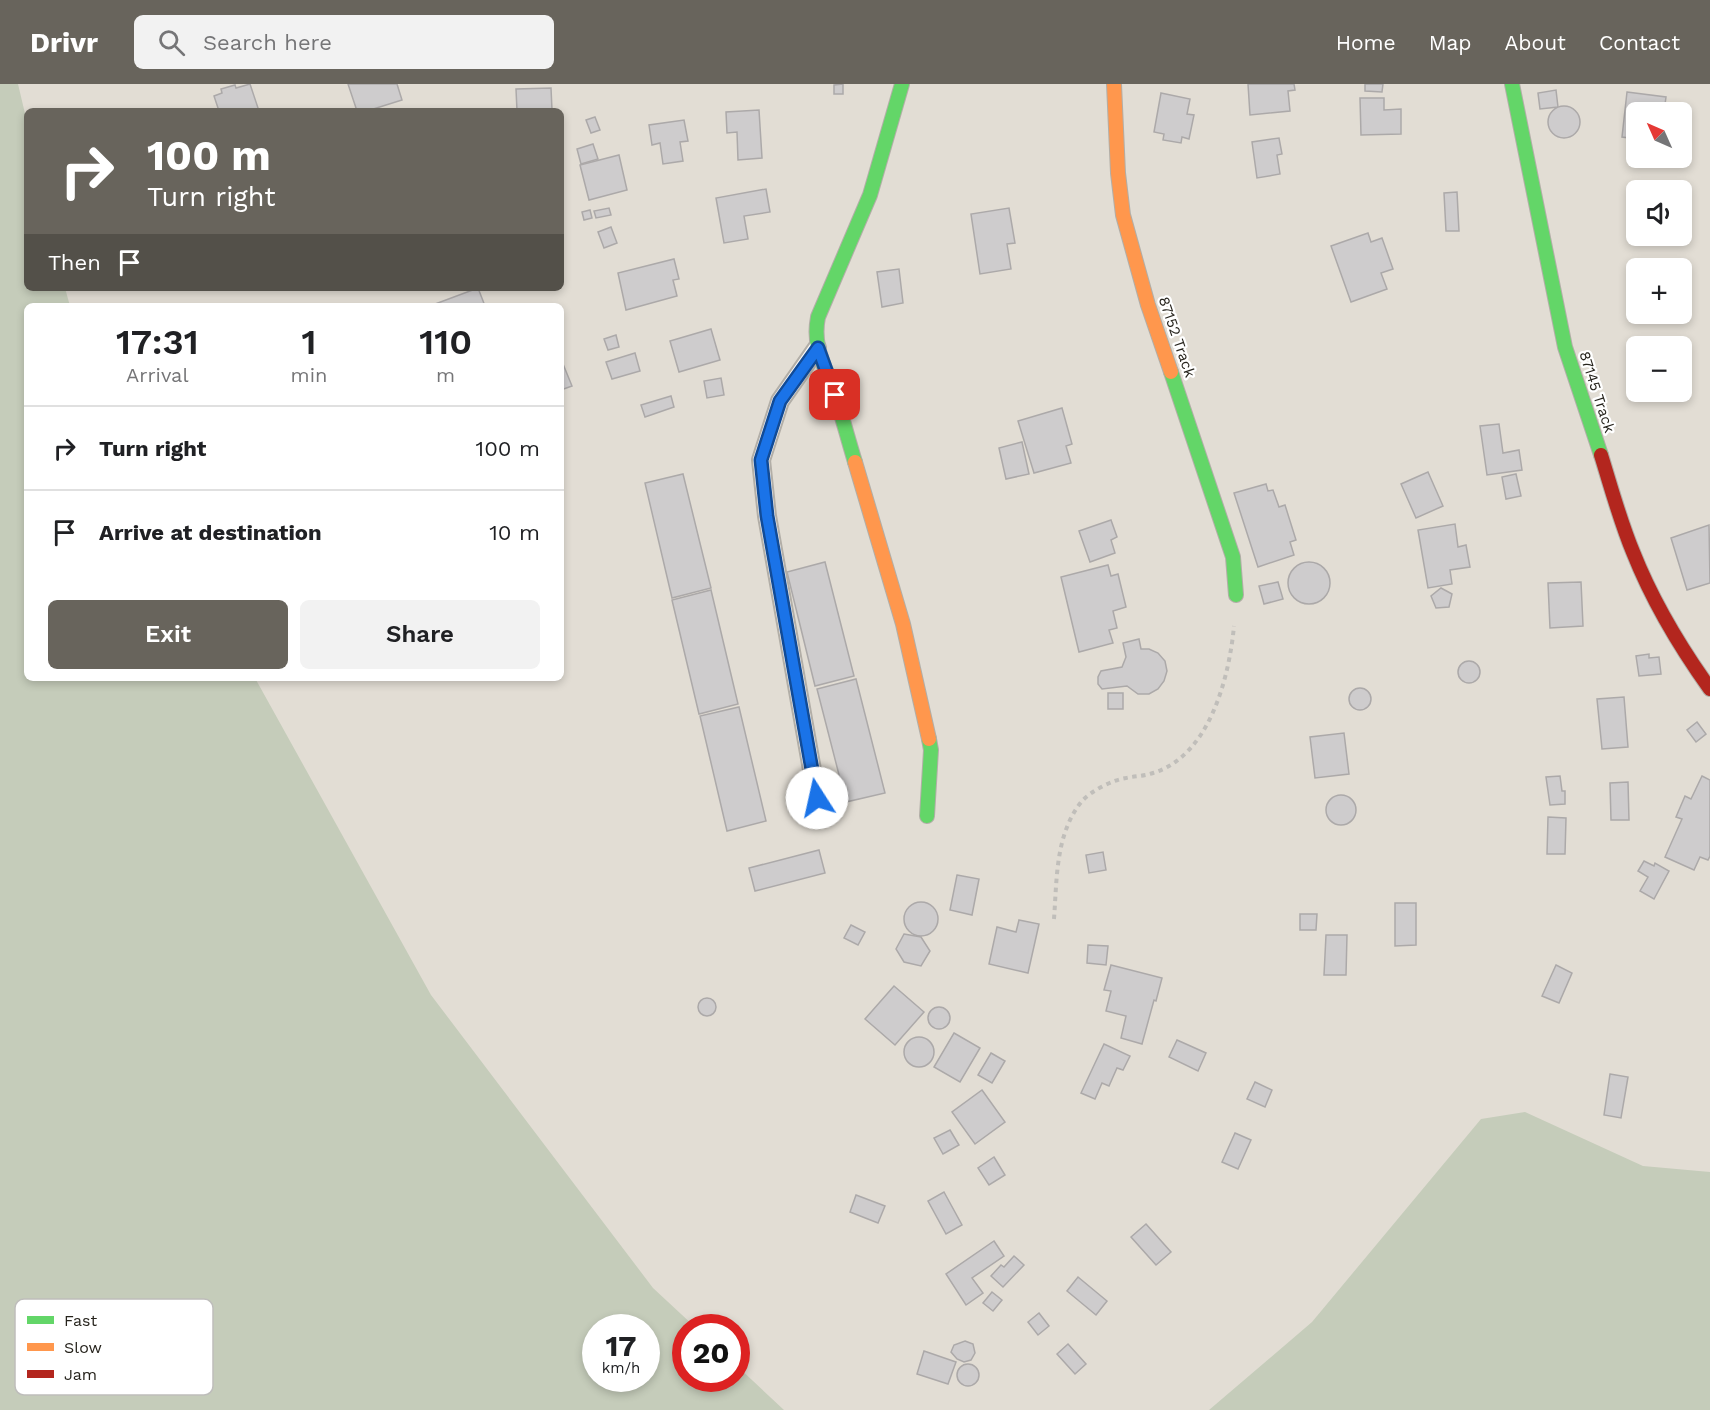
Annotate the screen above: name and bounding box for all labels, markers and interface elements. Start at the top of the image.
search box [134,15,554,69]
text: Drivr [30,26,98,59]
icon: search [155,26,188,59]
text: Search here [203,30,332,55]
text: Home [1336,30,1396,55]
text: Map [1429,30,1472,55]
text: About [1505,30,1566,55]
text: Contact [1599,30,1680,55]
north arrow [1626,102,1692,168]
map controls [1626,102,1692,402]
text: 100 m [147,131,271,180]
icon: right [48,132,126,210]
button: sound [1626,180,1692,246]
text: Turn right [147,181,276,213]
icon: arrive [113,246,146,279]
text: Then [48,250,101,275]
button: + [1626,258,1692,324]
street label: 87152 Track [1155,294,1199,380]
text: 17:31 [116,321,199,363]
text: 1 [301,321,316,363]
text: 110 [419,321,472,363]
button: − [1626,336,1692,402]
street label: 87145 Track [1575,349,1619,436]
text: Arrival [126,363,189,387]
text: min [291,363,327,387]
text: m [436,363,455,387]
pin [809,369,860,420]
icon: arrive [818,378,851,411]
icon: right [48,432,81,465]
text: Turn right [99,436,206,461]
text: 100 m [476,436,540,461]
icon: arrive [48,516,81,549]
text: Arrive at destination [99,520,322,545]
text: 10 m [489,520,540,545]
button: Exit [48,600,288,669]
button: Share [300,600,540,669]
position arrow [785,766,849,830]
legend [15,1299,213,1395]
text: Fast [64,1311,97,1330]
speed limit sign: 20 [672,1314,750,1392]
text: 17 [605,1328,637,1363]
text: Slow [64,1338,102,1357]
text: km/h [602,1359,640,1377]
text: Jam [64,1365,97,1384]

